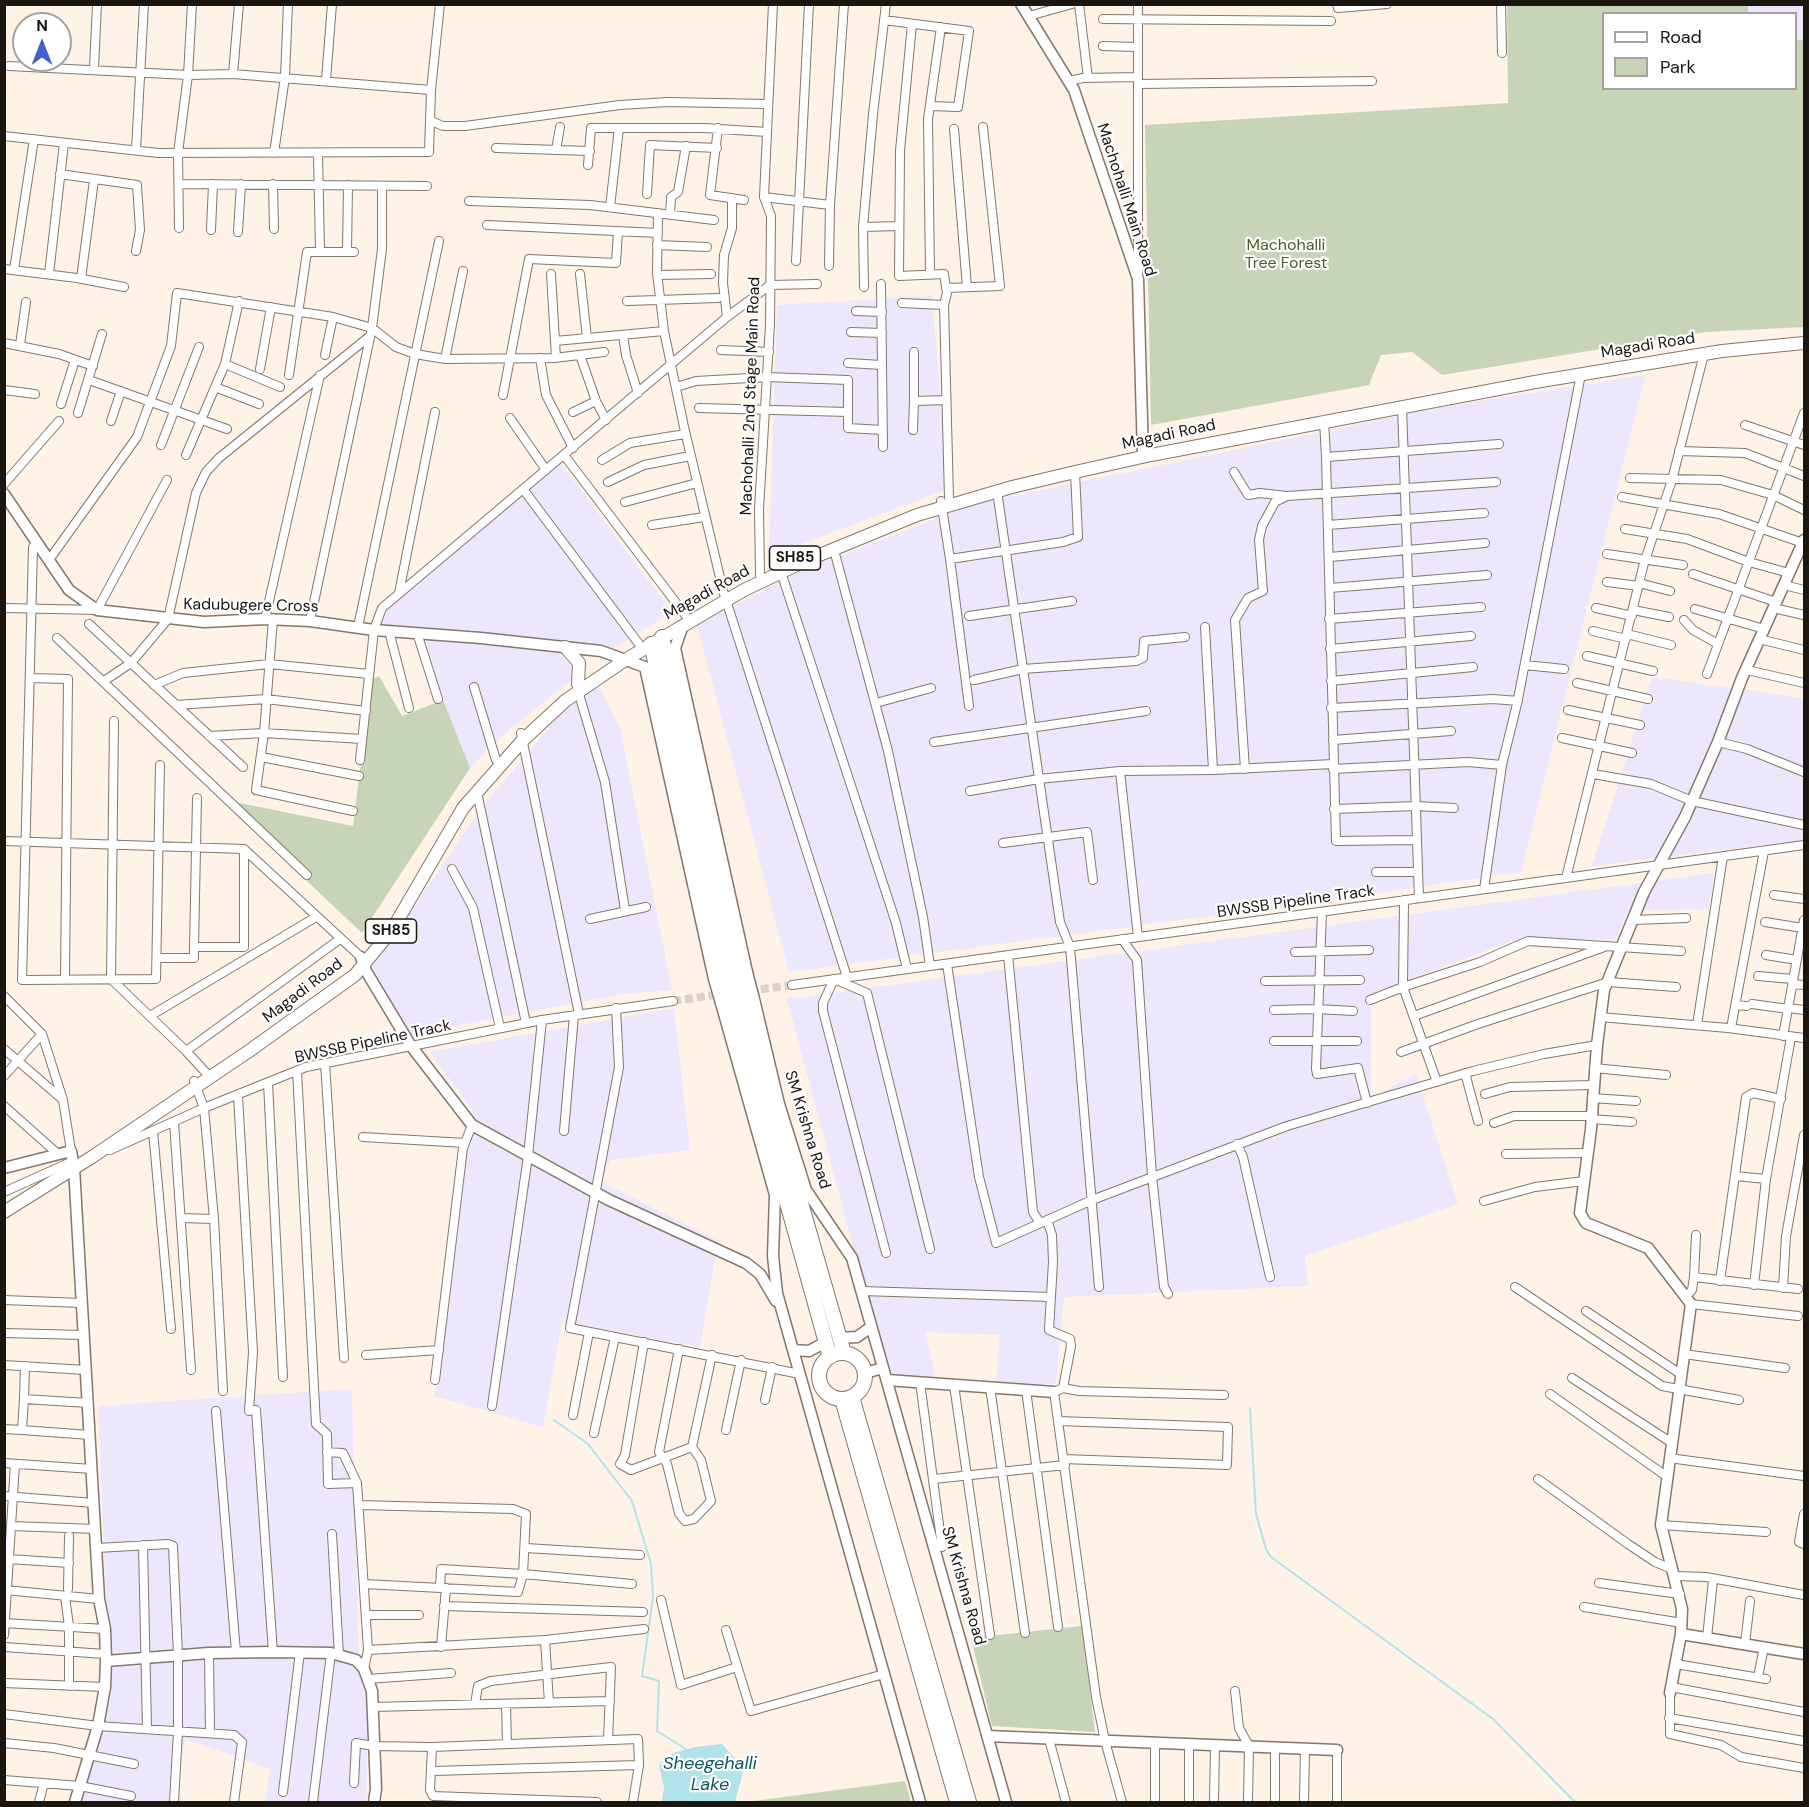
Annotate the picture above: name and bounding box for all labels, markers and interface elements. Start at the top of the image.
north arrow [12,12,72,72]
legend [1602,12,1797,90]
text: N [36,15,48,36]
text: Road [1660,25,1702,49]
text: Park [1660,55,1696,79]
street label: Machohalli Main Road [1092,121,1160,279]
park label: Machohalli Tree Forest [1245,236,1327,274]
street label: Machohalli 2nd Stage Main Road [737,276,765,516]
street label: Magadi Road [1600,329,1696,363]
street label: Magadi Road [1120,416,1218,454]
road number: SH85 [770,546,820,570]
street label: Magadi Road [661,562,753,624]
street label: Kadubugere Cross [183,595,319,617]
street label: BWSSB Pipeline Track [1216,881,1376,923]
road number: SH85 [366,919,416,943]
street label: Magadi Road [259,955,347,1027]
street label: BWSSB Pipeline Track [293,1016,453,1068]
street label: SM Krishna Road [780,1069,834,1191]
street label: SM Krishna Road [937,1524,989,1648]
water label: Sheegehalli Lake [663,1753,757,1796]

